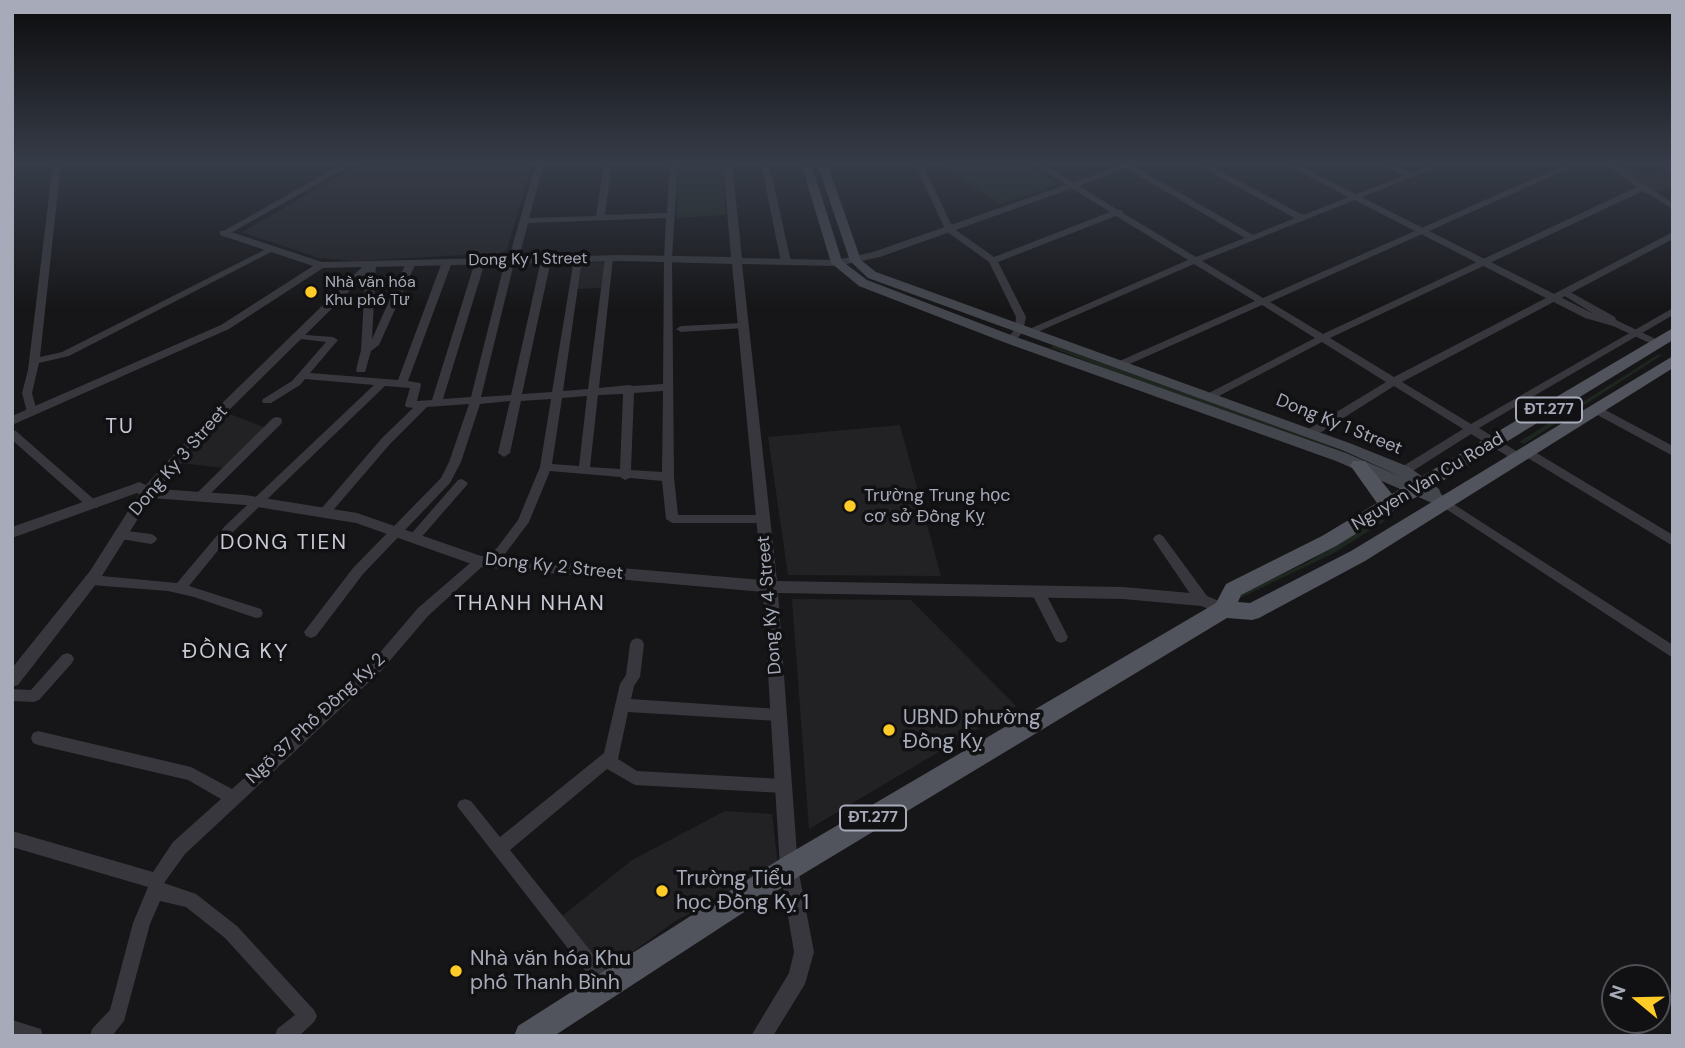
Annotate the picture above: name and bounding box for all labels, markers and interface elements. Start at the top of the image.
street label: Dong Ky 1 Street [468,249,588,271]
place label: Nhà văn hóa Khu phố Tư [325,273,416,311]
marker: Nhà văn hóa Khu phố Tư [303,284,319,300]
street label: Dong Ky 1 Street [1273,390,1405,460]
road number: ĐT.277 [1516,398,1582,422]
street label: Dong Ky 3 Street [125,401,233,521]
district label: TU [105,414,135,440]
street label: Nguyen Van Cu Road [1348,428,1508,536]
place label: Trường Trung học cơ sở Đồng Kỵ [864,485,1011,528]
marker: Trường Trung học cơ sở Đồng Kỵ [842,498,858,514]
district label: DONG TIEN [221,530,347,556]
street label: Dong Ky 4 Street [753,535,787,675]
street label: Dong Ky 2 Street [484,549,624,585]
district label: THANH NHAN [455,591,605,617]
district label: ĐỒNG KỴ [183,639,289,665]
street label: Ngõ 37 Phố Đồng Kỵ 2 [242,649,390,789]
place label: UBND phường Đồng Kỵ [903,705,1041,755]
marker: UBND phường Đồng Kỵ [881,722,897,738]
road number: ĐT.277 [840,806,906,831]
place label: Trường Tiểu học Đồng Kỵ 1 [676,866,809,916]
marker: Trường Tiểu học Đồng Kỵ 1 [654,883,670,899]
place label: Nhà văn hóa Khu phố Thanh Bình [470,946,631,996]
marker: Nhà văn hóa Khu phố Thanh Bình [448,963,464,979]
north arrow [1601,964,1671,1034]
text: N [1603,982,1632,1003]

